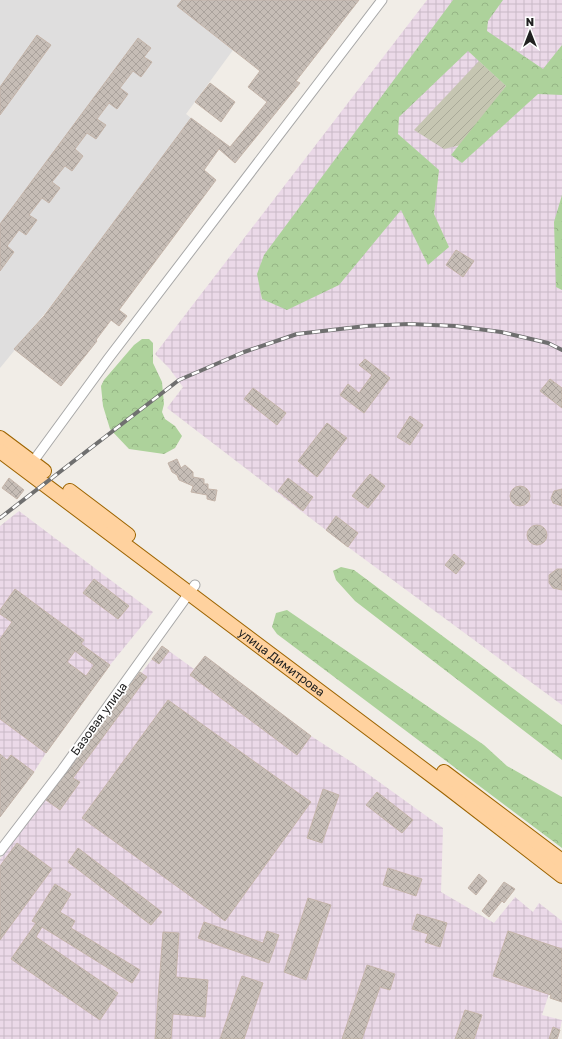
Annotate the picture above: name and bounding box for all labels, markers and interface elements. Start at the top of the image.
north arrow [510,12,550,52]
text: N [526,15,534,28]
street label: улица Димитрова [235,625,328,699]
street label: Базовая улица [67,679,130,758]

